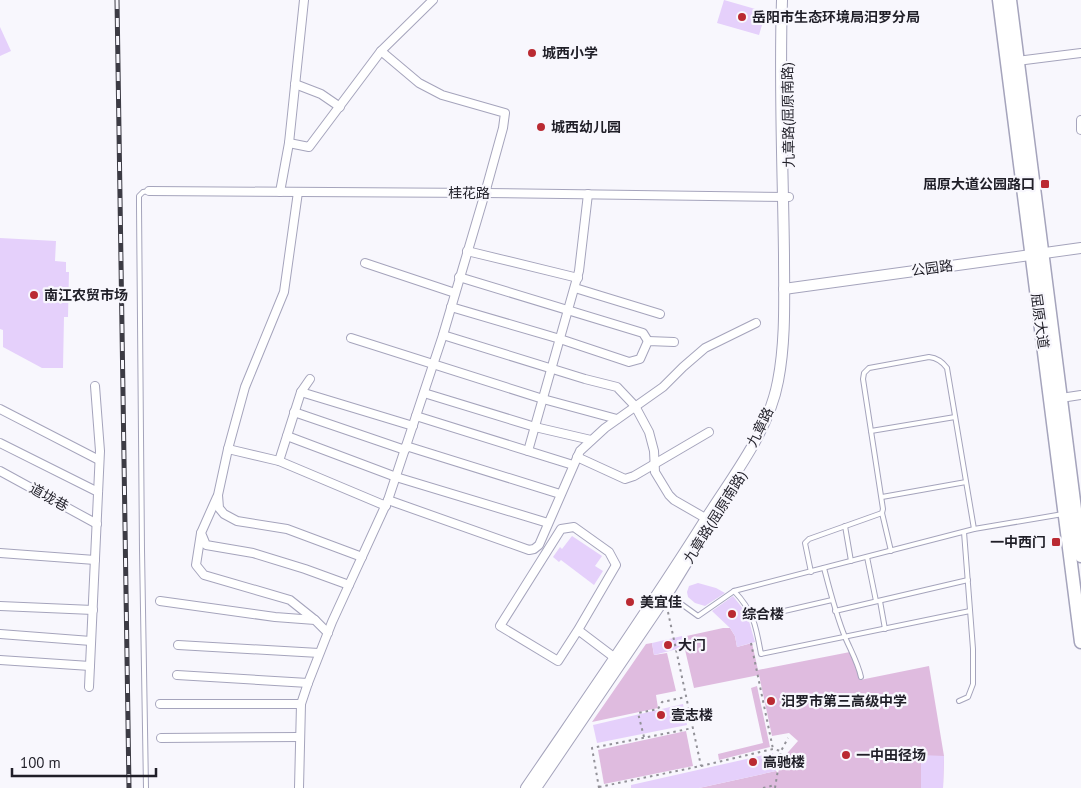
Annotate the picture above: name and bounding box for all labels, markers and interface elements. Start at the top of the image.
place label: 岳阳市生态环境局汨罗分局 [752,8,920,26]
marker: 岳阳市生态环境局汨罗分局 [736,11,748,23]
place label: 城西小学 [542,44,598,62]
marker: 城西小学 [526,47,538,59]
street label: 九章路(屈原南路) [778,62,798,168]
place label: 城西幼儿园 [551,118,621,136]
marker: 城西幼儿园 [535,121,547,133]
place label: 屈原大道公园路口 [923,175,1035,193]
marker: 屈原大道公园路口 [1039,178,1051,190]
street label: 桂花路 [448,184,490,202]
street label: 公园路 [910,256,954,280]
place label: 南江农贸市场 [44,286,128,304]
marker: 南江农贸市场 [28,289,40,301]
street label: 屈原大道 [1027,292,1053,350]
street label: 九章路 [743,404,777,450]
street label: 九章路(屈原南路) [679,467,751,567]
street label: 道垅巷 [26,479,72,515]
place label: 一中西门 [990,533,1046,551]
marker: 一中西门 [1050,536,1062,548]
place label: 美宜佳 [640,593,682,611]
marker: 美宜佳 [624,596,636,608]
place label: 综合楼 [742,605,784,623]
marker: 综合楼 [726,608,738,620]
place label: 大门 [678,636,706,654]
marker: 大门 [662,639,674,651]
place label: 汨罗市第三高级中学 [781,692,907,710]
marker: 汨罗市第三高级中学 [765,695,777,707]
place label: 壹志楼 [671,706,713,724]
marker: 壹志楼 [655,709,667,721]
scale bar [12,746,156,778]
place label: 一中田径场 [856,746,926,764]
marker: 一中田径场 [840,749,852,761]
text: 100 m [20,753,61,772]
place label: 高驰楼 [763,753,805,771]
marker: 高驰楼 [747,756,759,768]

